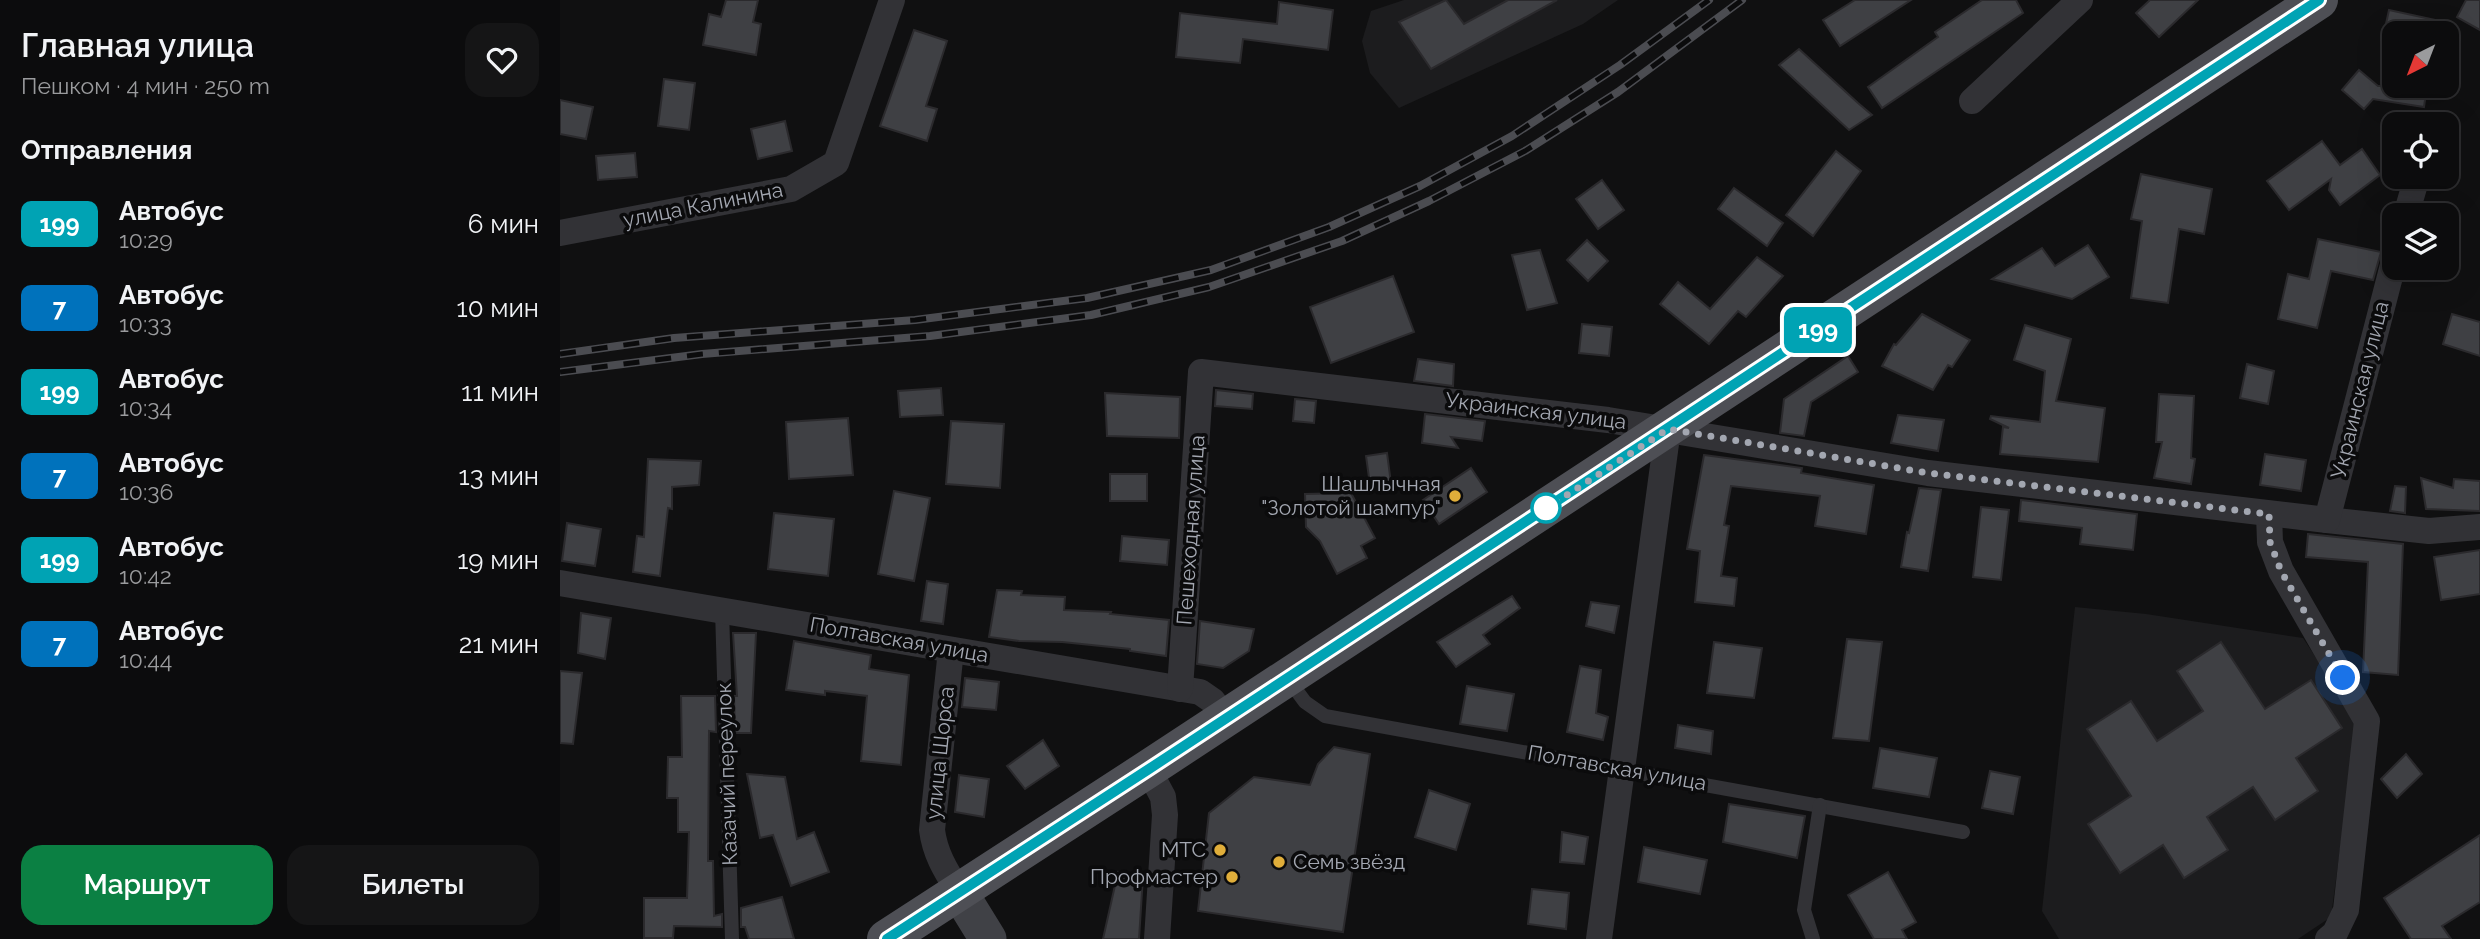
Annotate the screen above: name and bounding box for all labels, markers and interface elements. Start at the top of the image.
north arrow [2382,21,2459,98]
map controls [2382,21,2459,280]
button: heart [465,23,539,97]
text: Главная улица [21,26,254,65]
text: Пешком · 4 мин · 250 m [21,72,270,99]
button: locate [2382,112,2459,189]
text: Отправления [21,135,192,165]
street label: улица Калинина [621,177,785,232]
text: Автобус [119,196,224,226]
button: layers [2382,203,2459,280]
text: 199 [39,209,80,238]
text: 6 мин [468,209,539,239]
text: 10:29 [119,226,173,253]
text: Автобус [119,280,224,310]
text: 7 [53,293,66,322]
text: 10 мин [457,293,539,323]
street label: Украинская улица [2325,299,2394,481]
line badge: 199 [1778,307,1858,353]
text: 10:33 [119,310,172,337]
text: 199 [1798,315,1838,344]
text: Автобус [119,364,224,394]
text: 199 [39,377,80,406]
text: 11 мин [461,377,539,407]
street label: Украинская улица [1444,387,1628,434]
text: 10:34 [119,394,172,421]
street label: Пешеходная улица [1171,434,1210,626]
text: Автобус [119,448,224,478]
text: 7 [53,461,66,490]
text: 13 мин [459,461,539,491]
place label: Шашлычная "Золотой шампур" [1261,471,1441,520]
text: 10:36 [119,478,173,505]
marker: Шашлычная "Золотой шампур" [1447,488,1463,504]
unlabelled marker [1531,493,1561,523]
text: Автобус [119,532,224,562]
text: 199 [39,545,80,574]
text: 19 мин [457,545,539,575]
text: 10:42 [119,562,172,589]
street label: Полтавская улица [808,611,990,668]
text: Автобус [119,616,224,646]
text: 7 [53,629,66,658]
text: 21 мин [459,629,539,659]
text: 10:44 [119,646,172,673]
your location [2325,660,2360,695]
street label: Казачий переулок [711,682,742,866]
street label: улица Щорса [920,685,959,821]
street label: Полтавская улица [1526,739,1708,796]
place label: МТС [1161,837,1206,862]
marker: МТС [1212,842,1228,858]
button: Маршрут [21,845,273,925]
button: Билеты [287,845,539,925]
place label: Семь звёзд [1293,849,1405,874]
marker: Семь звёзд [1271,854,1287,870]
place label: Профмастер [1090,864,1218,889]
marker: Профмастер [1224,869,1240,885]

